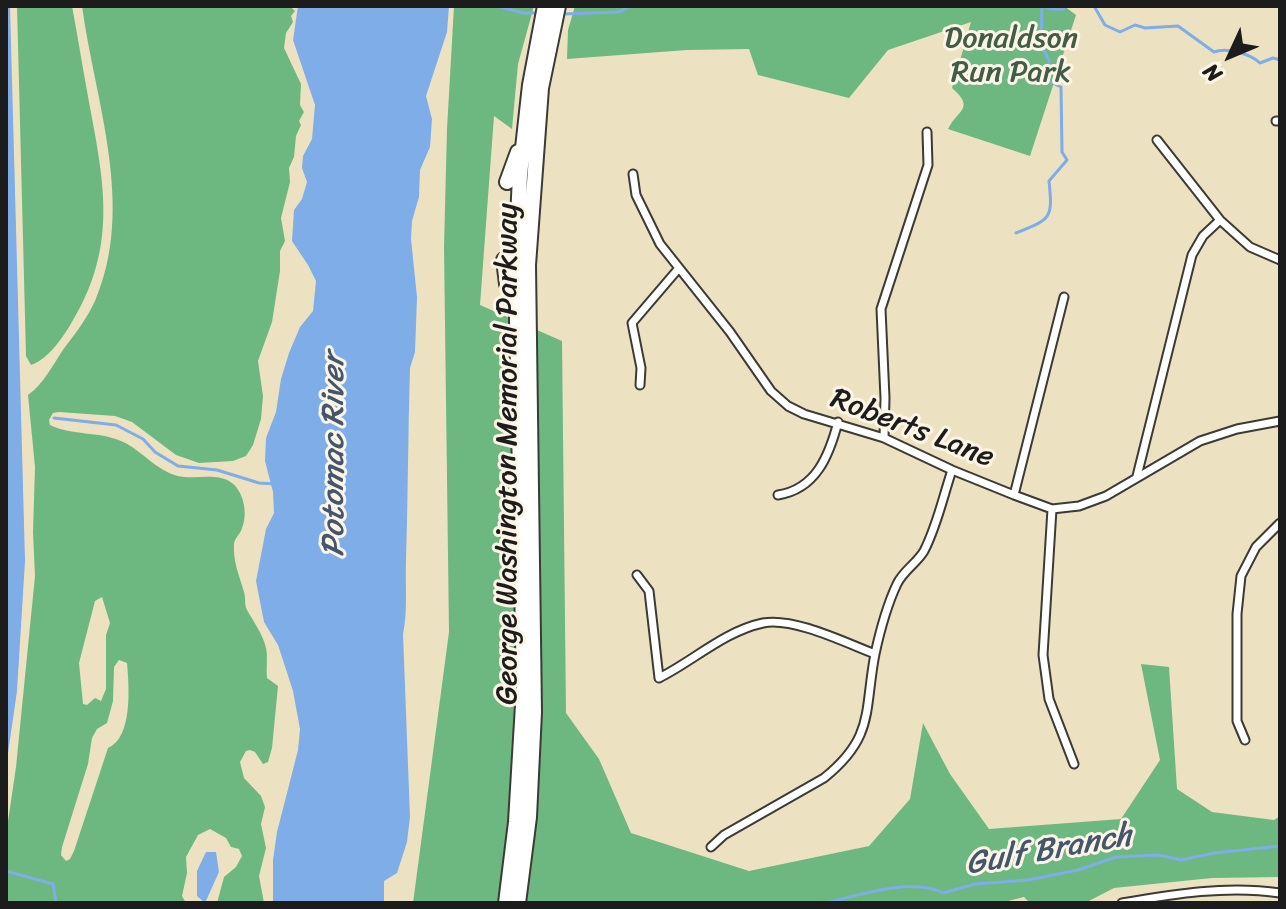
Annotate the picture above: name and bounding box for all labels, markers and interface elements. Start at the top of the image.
north arrow [1190,16,1270,96]
park label: Donaldson Run Park [944,21,1078,92]
text: N [1193,54,1232,92]
street label: George Washington Memorial Parkway [490,203,526,705]
water label: Potomac River [316,353,354,557]
street label: Roberts Lane [825,381,999,477]
water label: Gulf Branch [963,818,1135,884]

